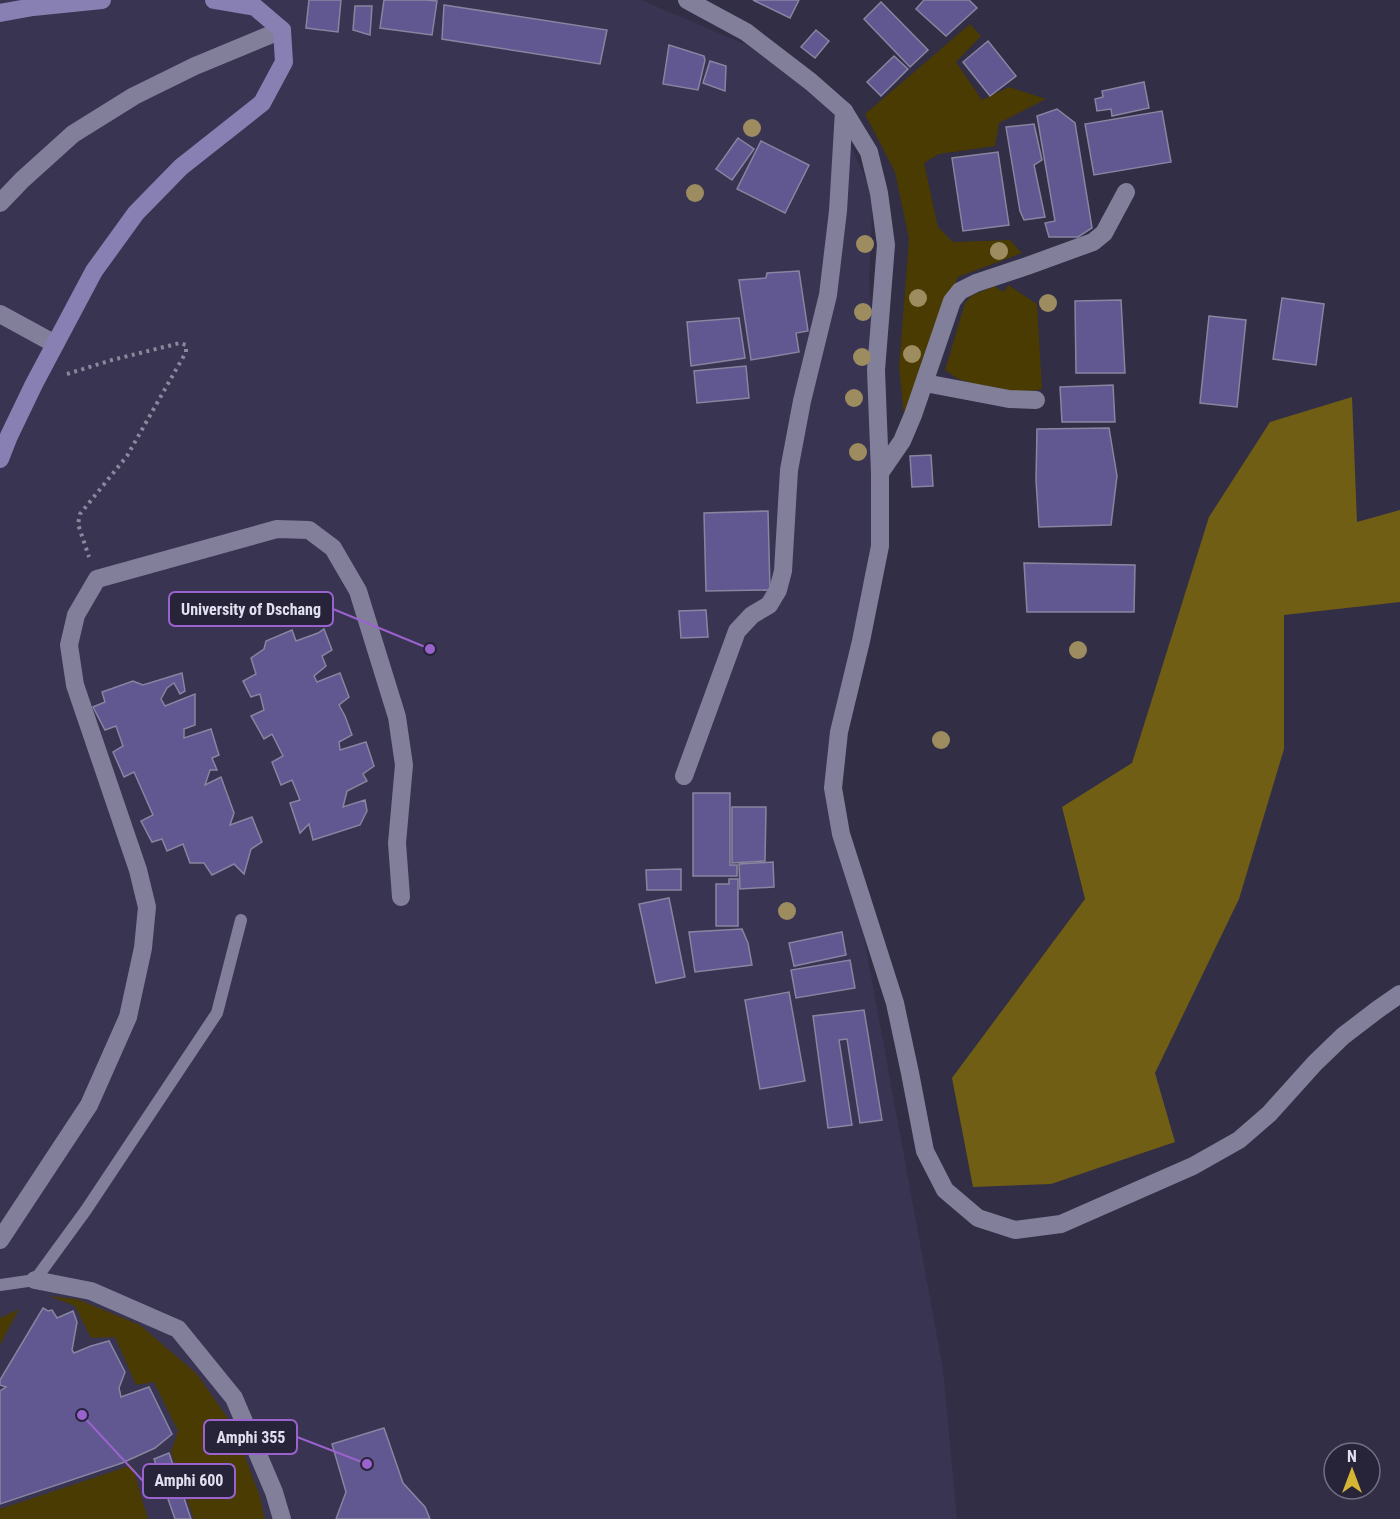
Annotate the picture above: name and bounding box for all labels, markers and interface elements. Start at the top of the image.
callout: University of Dschang [169,592,333,626]
text: University of Dschang [181,600,321,619]
callout: Amphi 355 [204,1420,297,1454]
text: Amphi 355 [217,1428,285,1447]
north arrow [1322,1441,1382,1501]
text: N [1347,1447,1357,1466]
callout: Amphi 600 [143,1464,235,1498]
text: Amphi 600 [155,1471,223,1490]

